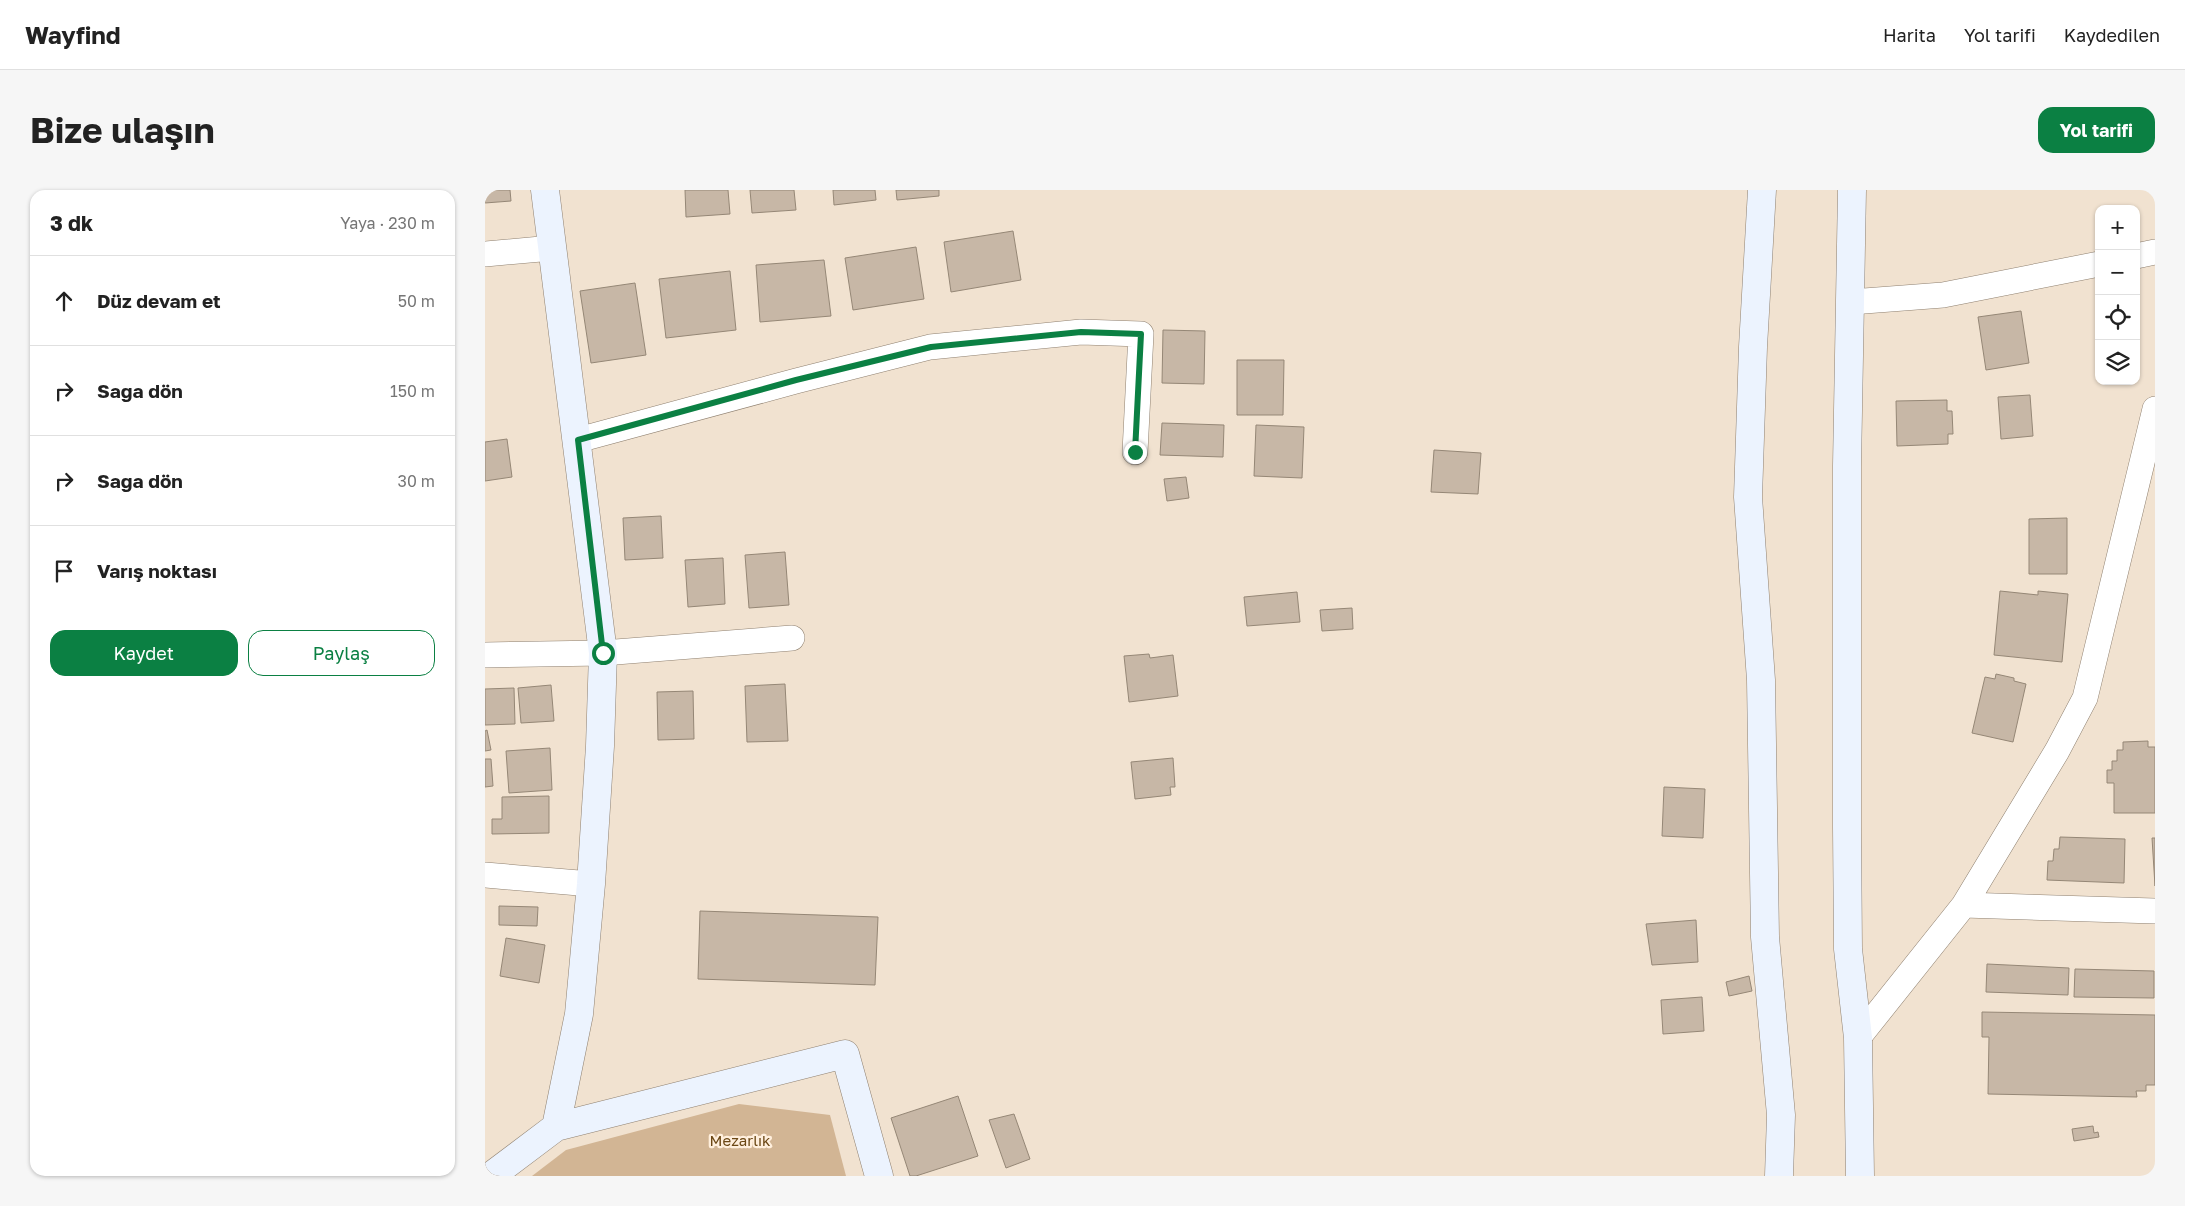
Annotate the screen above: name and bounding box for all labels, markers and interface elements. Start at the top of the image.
text: Wayfind [25,20,121,49]
text: Harita [1883,24,1936,46]
text: Yol tarifi [1964,24,2036,46]
text: Kaydedilen [2064,24,2160,46]
button: Yol tarifi [2038,107,2155,153]
text: Bize ulaşın [30,109,215,151]
map controls [2095,205,2140,385]
button: + [2095,205,2140,250]
text: 3 dk [50,210,93,236]
text: Yaya · 230 m [340,213,435,233]
button: − [2095,250,2140,295]
icon: ahead [50,287,78,315]
text: Düz devam et [97,289,221,312]
text: 50 m [398,291,435,311]
button: locate [2095,295,2140,340]
button: layers [2095,340,2140,385]
icon: right [50,377,78,405]
text: Sağa dön [97,379,183,402]
text: 150 m [390,381,435,401]
route end [1124,441,1147,464]
icon: right [50,467,78,495]
text: Sağa dön [97,469,183,492]
text: 30 m [398,471,435,491]
icon: arrive [50,557,78,585]
text: Varış noktası [97,559,217,582]
button: Kaydet [50,630,238,676]
button: Paylaş [248,630,435,676]
route start [592,642,615,665]
park label: Mezarlık [710,1131,771,1149]

